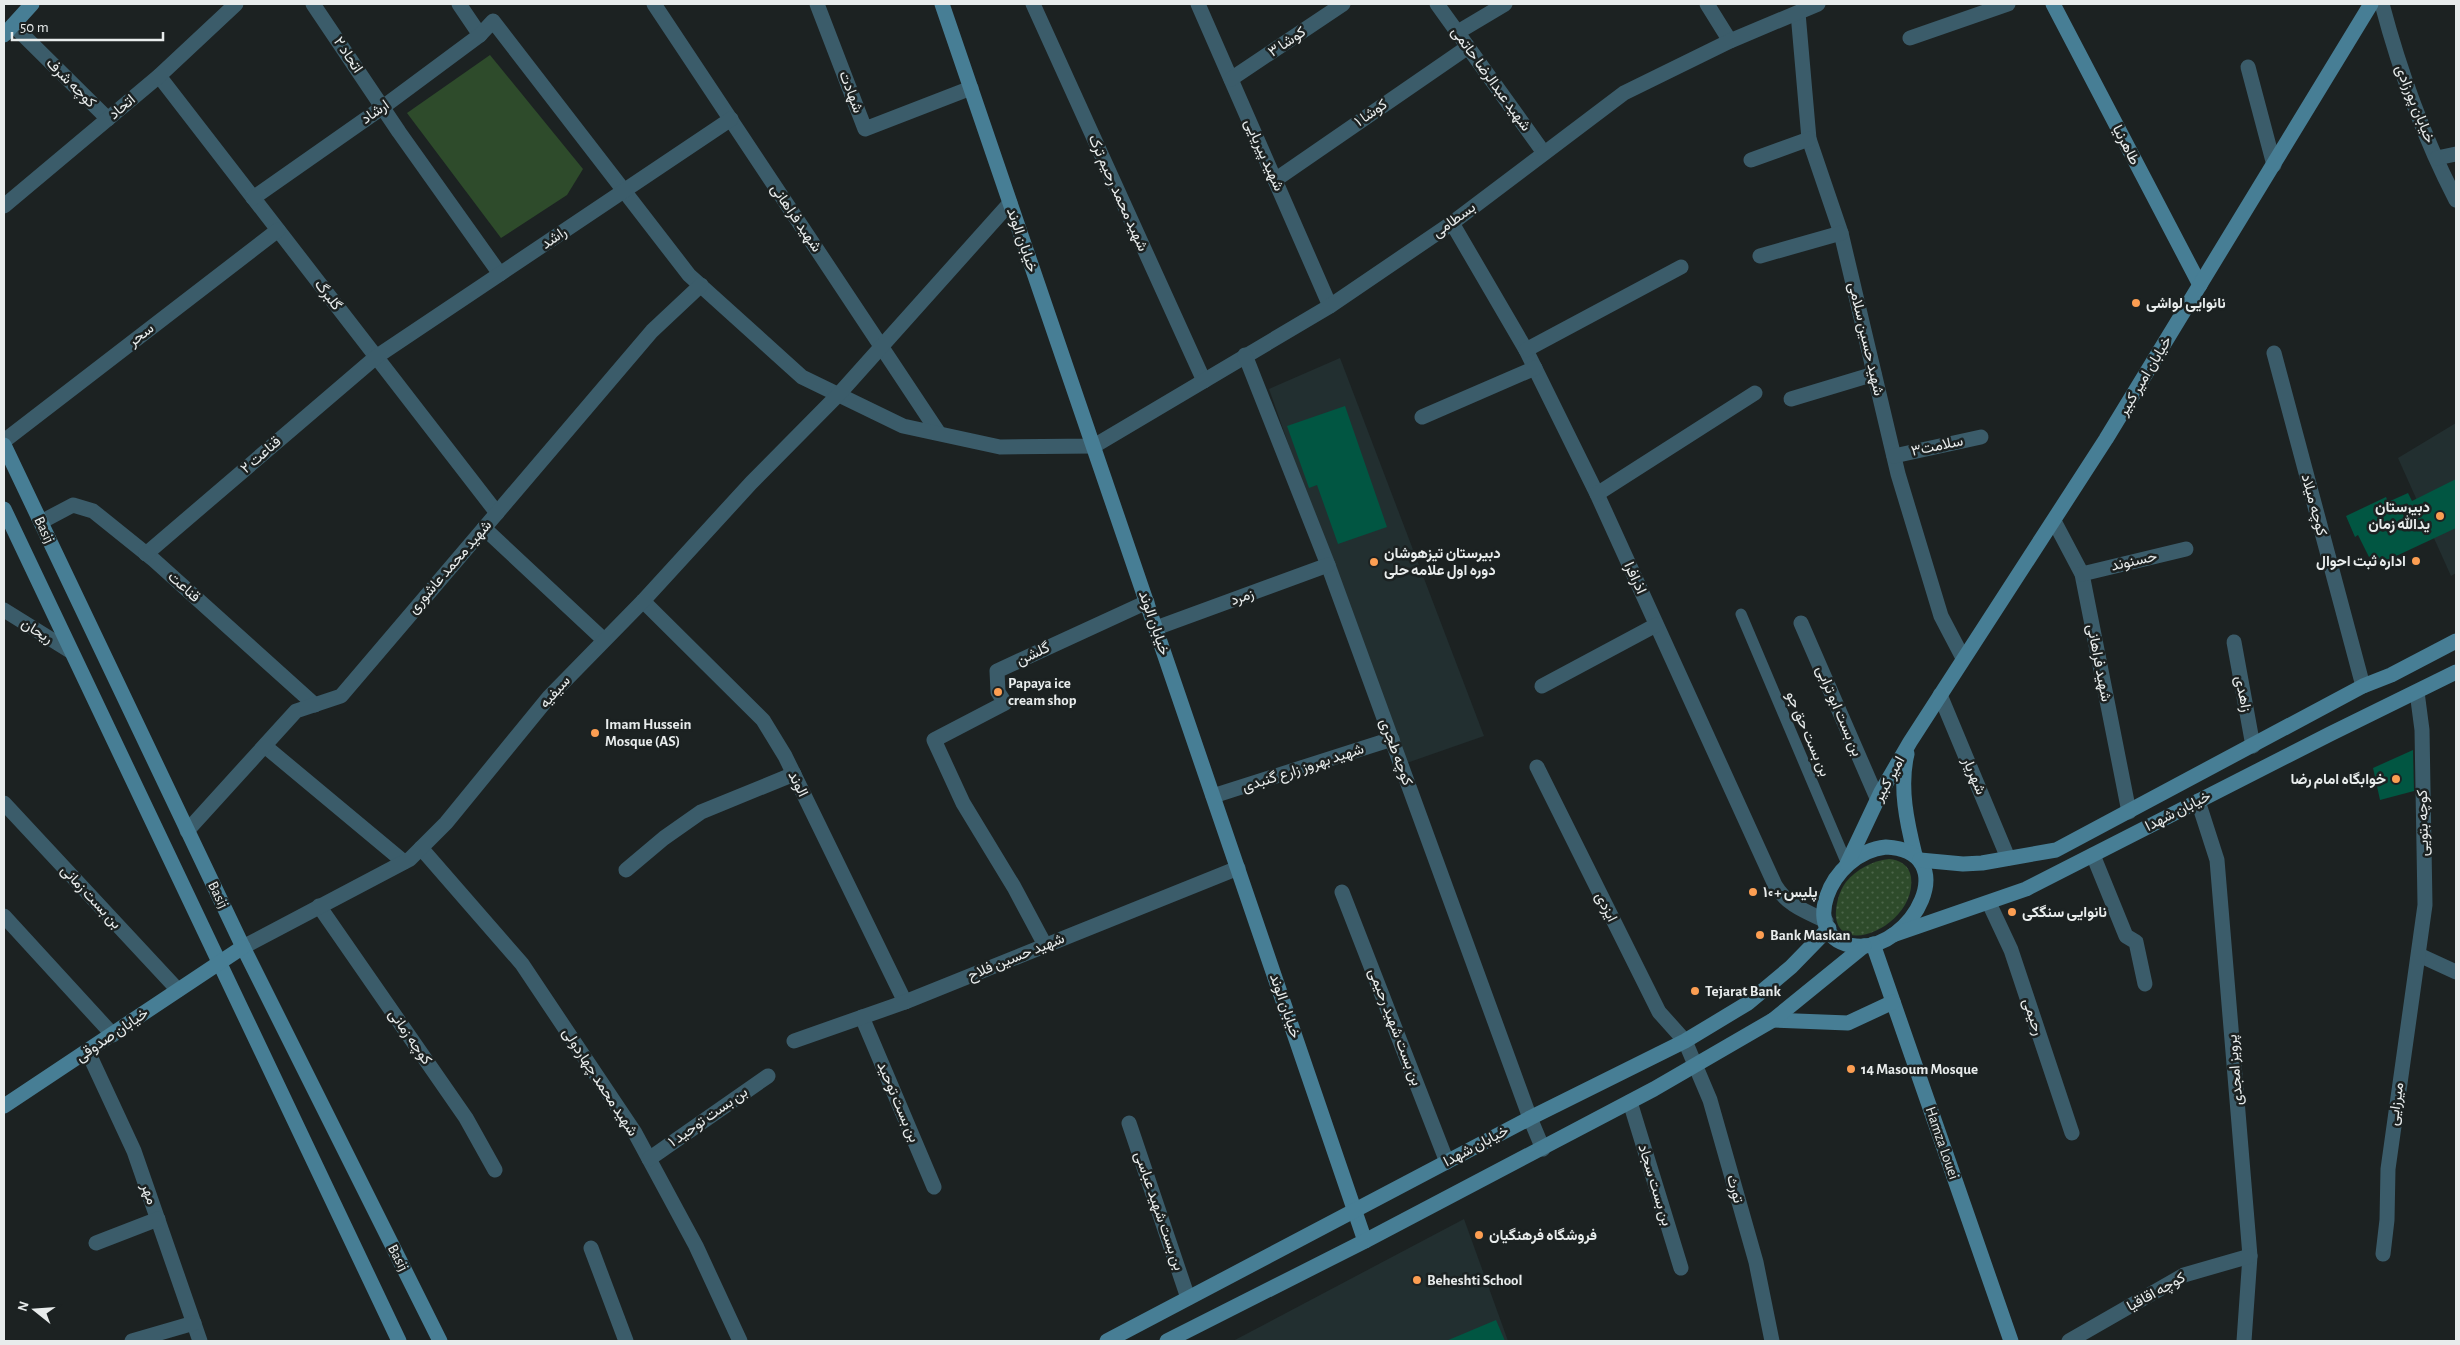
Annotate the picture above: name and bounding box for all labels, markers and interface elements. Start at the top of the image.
scale bar [12,10,164,42]
text: 50 m [20,20,49,35]
street label: کوشا ۳ [1266,24,1309,61]
street label: شهید عبدالرضا حاتمی [1447,24,1534,135]
street label: اتحاد ۲ [331,34,365,76]
street label: کوچه شرف [42,55,99,112]
street label: خیابان پورزادی [2391,63,2437,146]
street label: شهادت [835,69,866,116]
street label: اتحاد [106,92,138,122]
street label: کوشا ۱ [1352,96,1391,130]
street label: ارشاد [358,97,392,128]
street label: شهید پیریایی [1240,117,1287,194]
street label: طاهرنیا [2109,123,2142,168]
street label: شهید محمد رحیم ترک [1084,132,1151,255]
street label: شهید فراهانی [766,181,824,256]
street label: بسطامی [1430,199,1479,242]
street label: خیابان الوند [1003,206,1040,275]
street label: راشد [538,224,570,253]
street label: گلبرگ [311,277,345,314]
street label: شهید حسین سلامی [1844,281,1886,398]
place label: نانوایی لواشی [2146,296,2226,312]
marker: نانوایی لواشی [2130,297,2142,309]
street label: سحر [125,320,157,351]
street label: خیابان امیر کبیر [2115,334,2175,420]
street label: سلامت۳ [1910,433,1964,459]
street label: قناعت ۲ [238,434,284,476]
street label: کوچه میلاد [2297,472,2330,538]
place label: دبیرستان یدالله زمان [2368,500,2430,533]
marker: دبیرستان یدالله زمان [2434,510,2446,522]
street label: Basij [31,514,57,546]
street label: شهید محمد عاشوری [405,517,496,618]
place label: دبیرستان تیزهوشان دوره اول علامه حلی [1384,546,1501,579]
street label: حسنوند [2110,548,2159,575]
place label: اداره ثبت احوال [2316,554,2406,570]
marker: اداره ثبت احوال [2410,555,2422,567]
marker: دبیرستان تیزهوشان دوره اول علامه حلی [1368,556,1380,568]
street label: اذرافرا [1620,560,1649,597]
street label: قناعت [165,569,203,605]
street label: زمرد [1228,586,1256,609]
street label: خیابان الوند [1135,589,1172,658]
street label: ریحان [18,616,55,647]
street label: شهید فراهانی [2082,623,2114,704]
street label: گلشن [1014,640,1053,670]
street label: بن بست ابو ترابی [1811,664,1865,759]
street label: سیفیه [537,673,574,712]
street label: زاهدی [2230,675,2254,714]
place label: Papaya ice cream shop [1008,676,1077,708]
marker: Papaya ice cream shop [992,686,1004,698]
street label: بن بست حق جو [1782,689,1833,780]
place label: Imam Hussein Mosque (AS) [605,717,692,749]
street label: کوچه طجری [1375,717,1415,788]
marker: Imam Hussein Mosque (AS) [589,727,601,739]
street label: شهید بهروز زارع گنبدی [1240,741,1367,798]
street label: امیر کبیر [1870,754,1908,806]
street label: شهریار [1958,754,1989,797]
street label: الوند [785,769,811,800]
place label: خوابگاه امام رضا [2291,771,2386,789]
marker: خوابگاه امام رضا [2390,773,2402,785]
street label: خیابان شهدا [2143,788,2214,835]
street label: کوچه بتویی [2415,789,2433,856]
street label: بن بست زمانی [56,862,124,933]
street label: Basij [205,879,231,911]
place label: پلیس +۱۰ [1763,885,1818,902]
marker: پلیس +۱۰ [1747,886,1759,898]
street label: ایزدی [1590,890,1620,925]
place label: نانوایی سنگکی [2022,904,2107,921]
marker: نانوایی سنگکی [2006,906,2018,918]
place label: Bank Maskan [1770,928,1851,943]
marker: Bank Maskan [1754,929,1766,941]
street label: شهید حسین فلاح [965,931,1068,986]
street label: بن بست شهید رحیمی [1364,966,1424,1088]
street label: خیابان الوند [1266,972,1303,1041]
place label: Tejarat Bank [1705,984,1781,999]
marker: Tejarat Bank [1689,985,1701,997]
street label: رحیمی [2018,997,2046,1038]
street label: خیابان صدوقی [73,1005,152,1066]
street label: کوچه زمانی [384,1007,435,1069]
street label: شهید محمد چهاردولی [558,1025,641,1140]
street label: پرویز امجدی [2224,1034,2248,1106]
street label: بن بست توحید [872,1060,922,1145]
place label: 14 Masoum Mosque [1861,1062,1978,1077]
marker: 14 Masoum Mosque [1845,1063,1857,1075]
street label: میرزایی [2386,1081,2408,1127]
street label: بن بست توحید ۱ [666,1084,751,1151]
street label: Hamza Louei [1923,1105,1961,1181]
street label: خیابان شهدا [1441,1123,1511,1170]
street label: بن بست سجاد [1634,1142,1675,1228]
street label: بن بست شهید عباسی [1130,1150,1186,1273]
street label: تورث [1723,1173,1746,1205]
street label: مهر [137,1181,160,1207]
place label: فروشگاه فرهنگیان [1489,1227,1597,1244]
marker: فروشگاه فرهنگیان [1473,1229,1485,1241]
street label: Basij [385,1242,411,1274]
street label: کوچه اقاقیا [2124,1270,2189,1316]
place label: Beheshti School [1427,1273,1522,1288]
marker: Beheshti School [1411,1274,1423,1286]
north arrow [10,1285,60,1335]
text: N [15,1300,32,1313]

